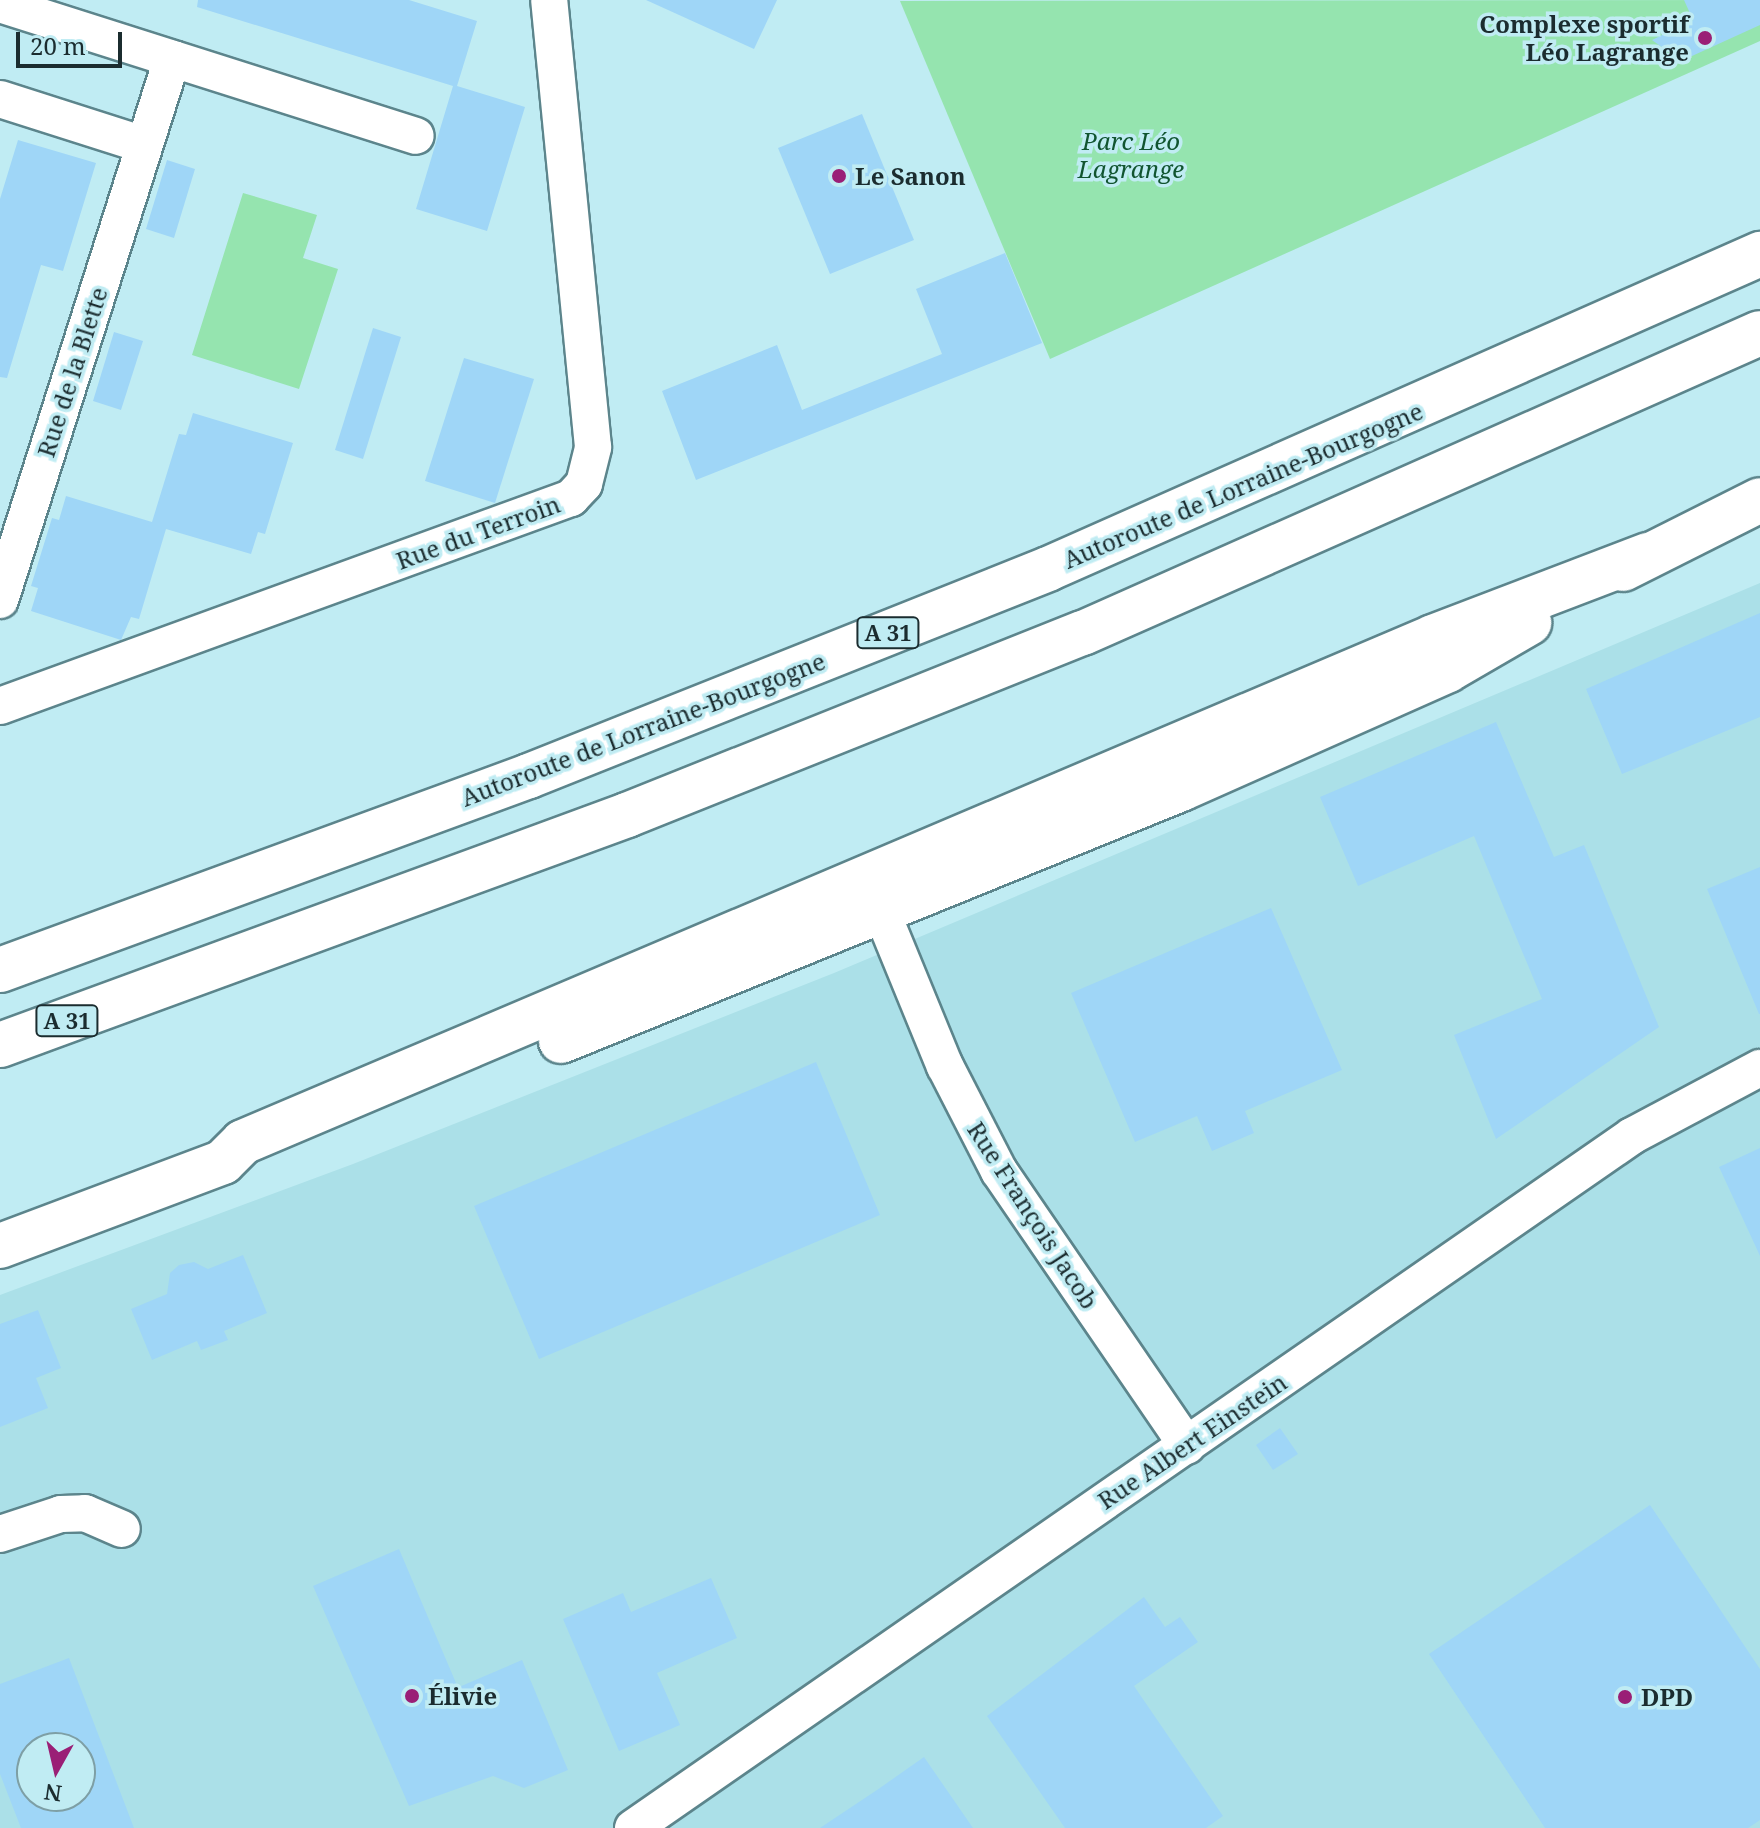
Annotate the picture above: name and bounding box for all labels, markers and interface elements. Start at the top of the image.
place label: Complexe sportif Léo Lagrange [1479,10,1689,66]
scale bar [20,16,126,66]
text: 20 m [30,29,86,62]
marker: Complexe sportif Léo Lagrange [1696,29,1714,47]
park label: Parc Léo Lagrange [1078,127,1184,183]
place label: Le Sanon [855,162,966,190]
marker: Le Sanon [830,167,848,185]
street label: Rue de la Blette [31,283,113,461]
street label: Autoroute de Lorraine-Bourgogne [1059,396,1427,574]
street label: Rue du Terroin [392,489,564,575]
road number: A 31 [856,615,920,651]
street label: Autoroute de Lorraine-Bourgogne [457,646,829,812]
road number: A 31 [35,1003,99,1039]
street label: Rue François Jacob [962,1116,1104,1314]
street label: Rue Albert Einstein [1092,1367,1292,1515]
place label: Élivie [428,1682,497,1710]
place label: DPD [1641,1683,1693,1711]
marker: Élivie [403,1687,421,1705]
marker: DPD [1616,1688,1634,1706]
north arrow [16,1732,96,1812]
text: N [42,1778,64,1810]

